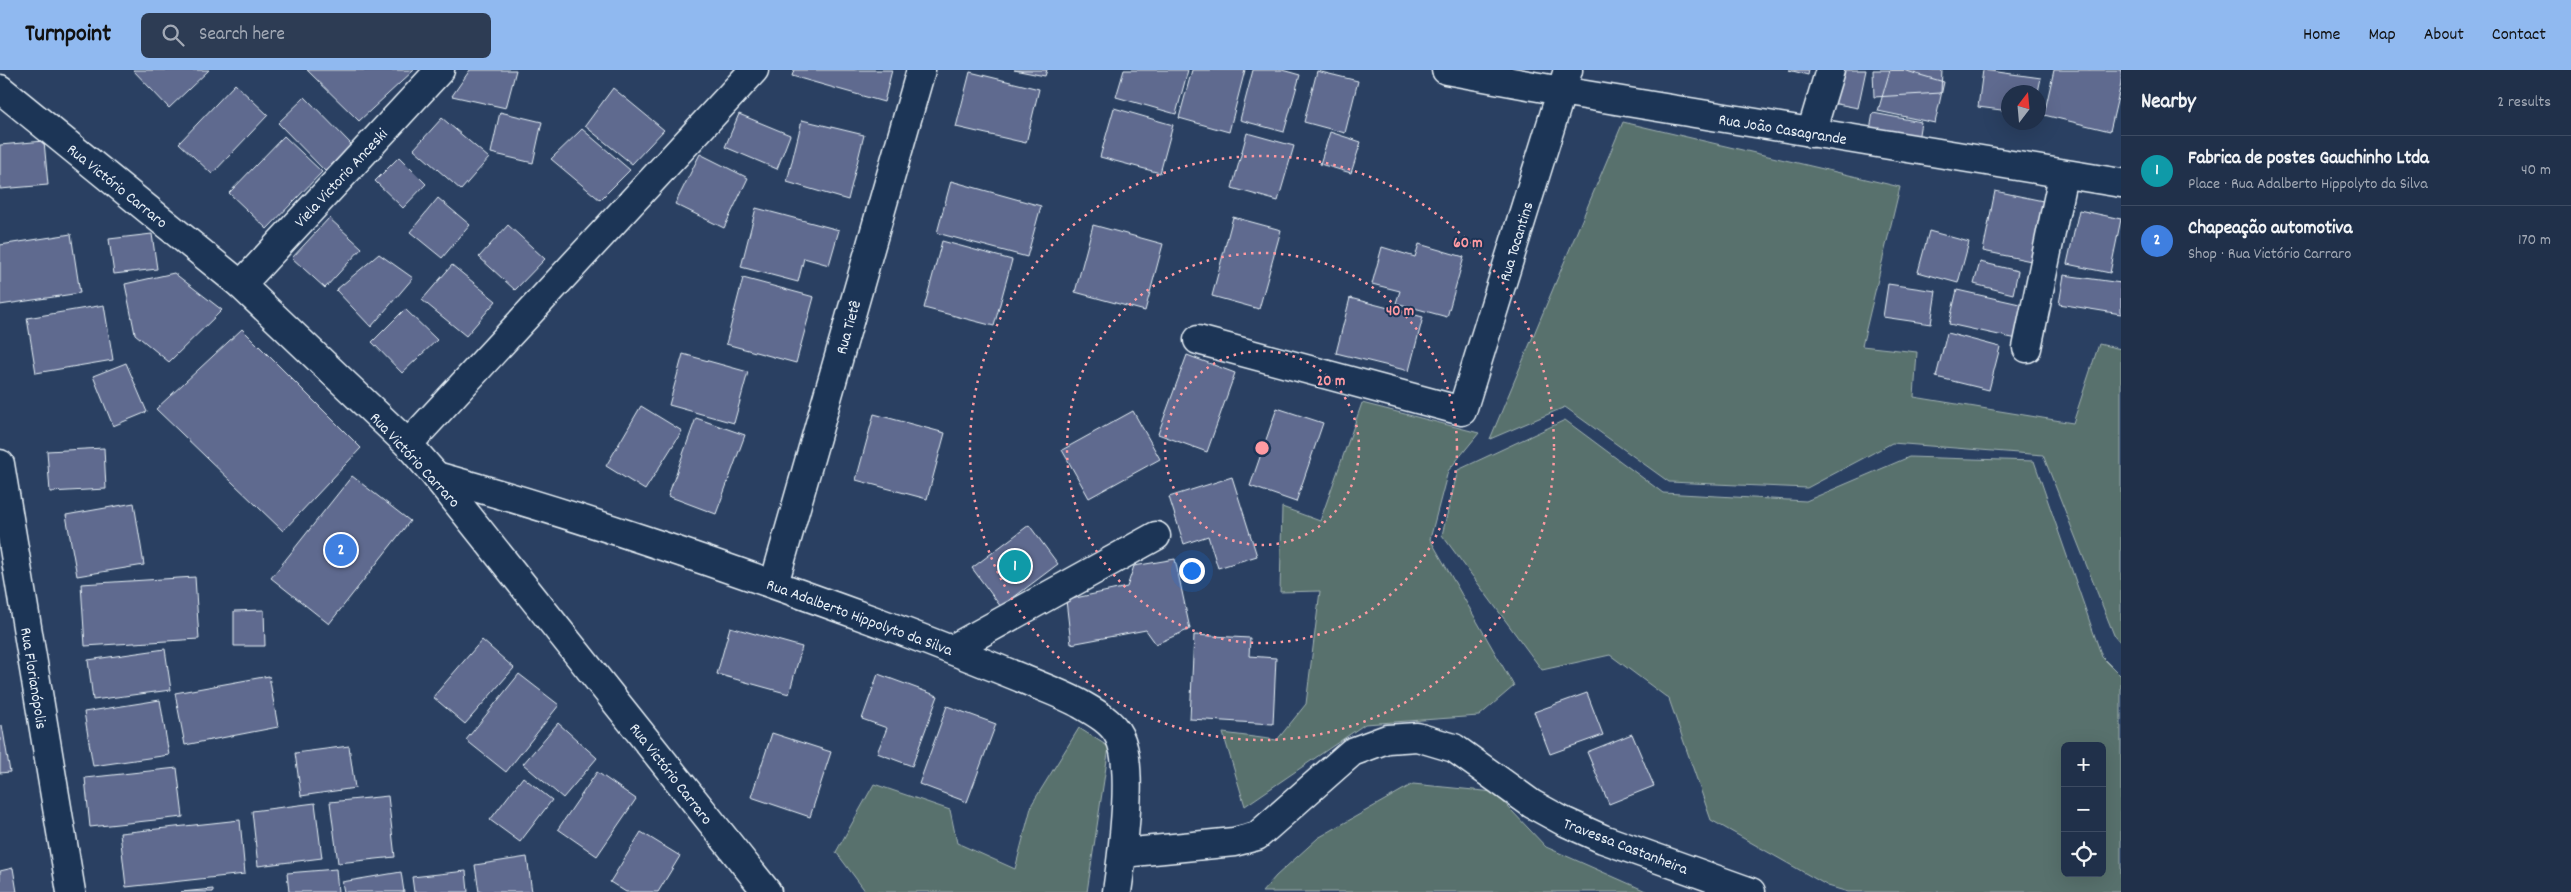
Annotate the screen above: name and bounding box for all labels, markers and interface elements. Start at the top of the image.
search box [141,13,491,58]
text: Turnpoint [25,18,111,52]
icon: search [159,21,187,49]
text: Search here [199,22,285,49]
text: Home [2303,23,2340,48]
text: Map [2368,23,2396,48]
text: About [2424,23,2464,48]
text: Contact [2492,23,2546,48]
north arrow [2001,85,2046,130]
text: Nearby [2141,88,2196,118]
text: 2 results [2497,91,2551,114]
street label: Rua João Casagrande [1717,109,1848,152]
street label: Viela Victorio Anceski [290,124,394,233]
street label: Rua Victório Carraro [61,139,172,235]
text: Fabrica de postes Gauchinho Ltda [2188,146,2429,173]
text: 1 [2155,159,2159,182]
text: 40 m [2521,159,2551,182]
text: Place · Rua Adalberto Hippolyto da Silva [2188,173,2428,196]
street label: Rua Tocantins [1494,199,1540,284]
text: Chapeação automotiva [2188,216,2352,243]
text: 2 [2154,229,2161,252]
text: 170 m [2518,229,2551,252]
text: 60 m [1453,233,1483,255]
text: Shop · Rua Victório Carraro [2188,243,2351,266]
street label: Rua Tietê [831,298,868,357]
text: 40 m [1386,301,1414,323]
text: 20 m [1317,371,1345,393]
street label: Rua Victório Carraro [364,408,465,514]
centre of rings [1253,439,1271,457]
pin: 2 [325,531,357,569]
pin: 1 [999,547,1031,585]
your location [1179,558,1205,584]
street label: Rua Adalberto Hippolyto da Silva [763,574,956,663]
street label: Rua Florianópolis [13,626,52,731]
street label: Rua Victório Carraro [623,719,717,830]
map controls [2061,742,2106,877]
button: + [2061,742,2106,787]
button: − [2061,787,2106,832]
street label: Travessa Castanheira [1559,813,1691,882]
button: locate [2061,832,2106,877]

